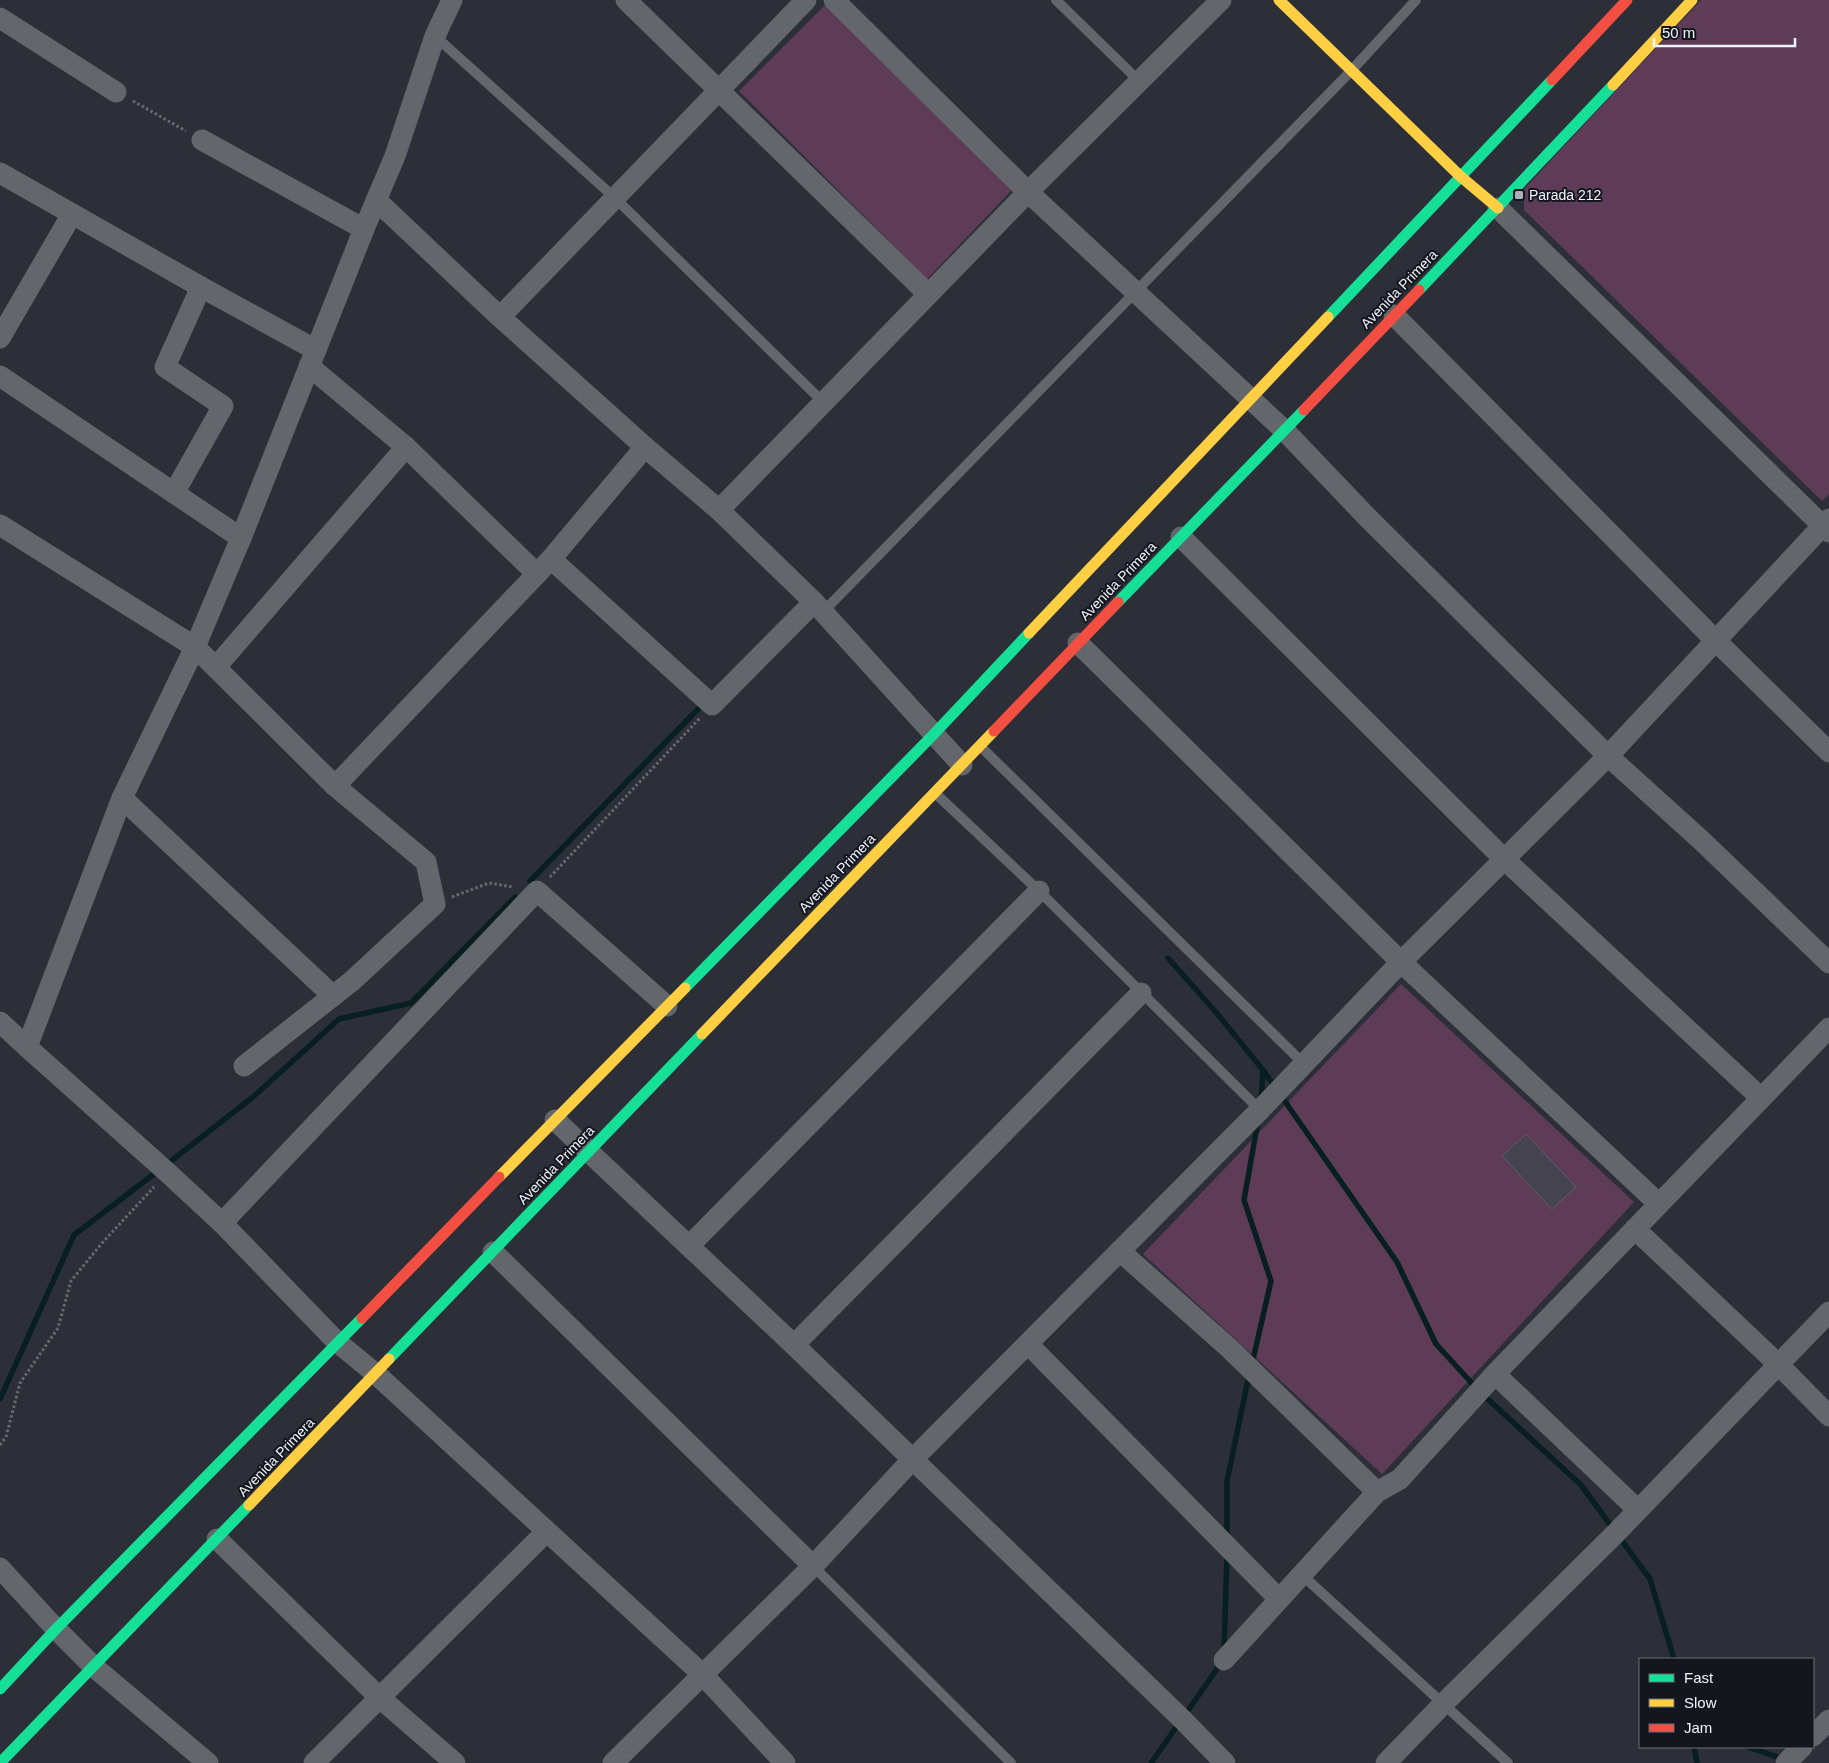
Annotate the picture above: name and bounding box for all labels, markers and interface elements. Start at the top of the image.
scale bar [1654,15,1795,47]
text: 50 m [1662,24,1695,41]
place label: Parada 212 [1529,187,1602,203]
marker: Parada 212 [1513,189,1525,201]
street label: Avenida Primera [1357,246,1441,332]
street label: Avenida Primera [1076,538,1160,624]
street label: Avenida Primera [795,830,879,916]
street label: Avenida Primera [514,1122,598,1208]
street label: Avenida Primera [234,1414,318,1500]
legend [1639,1658,1814,1748]
text: Fast [1684,1669,1714,1686]
text: Slow [1684,1694,1717,1711]
text: Jam [1684,1719,1712,1736]

